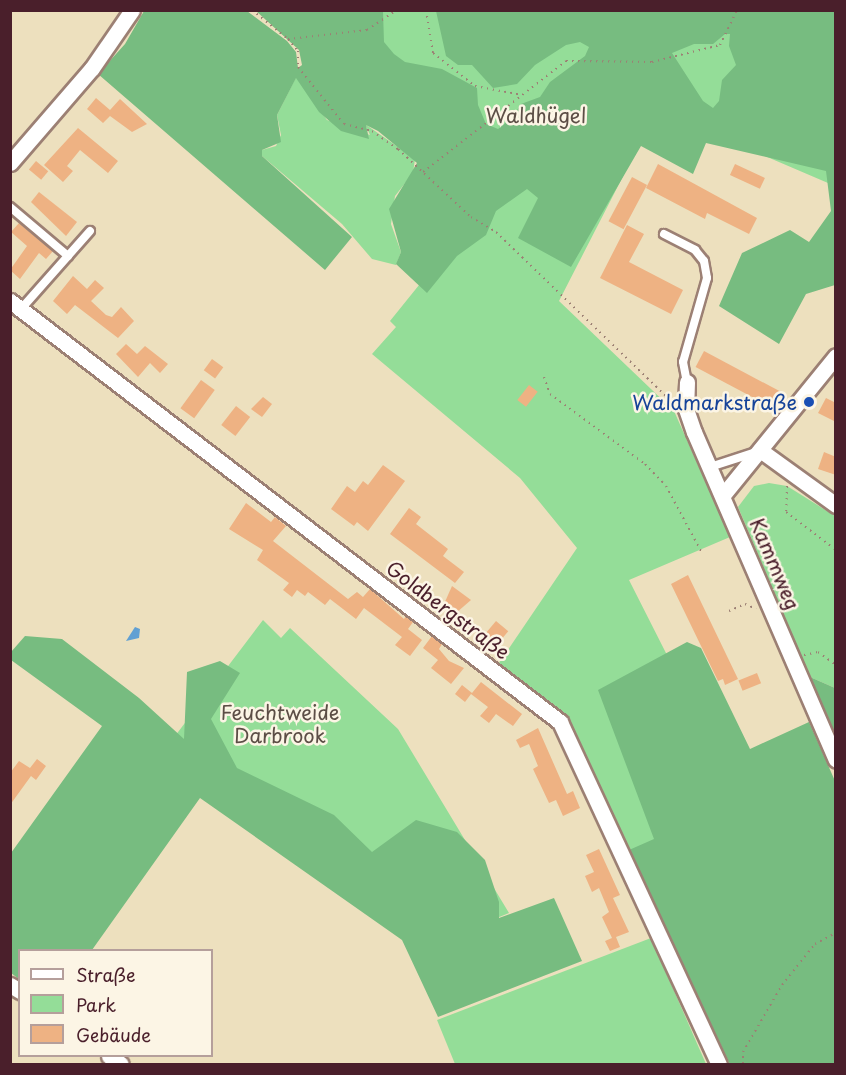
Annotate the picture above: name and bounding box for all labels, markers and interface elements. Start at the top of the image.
park label: Waldhügel [486,103,586,127]
place label: Waldmarkstraße [632,390,797,414]
marker: Waldmarkstraße [802,395,816,409]
street label: Kammweg [745,515,805,613]
street label: Goldbergstraße [382,556,514,664]
park label: Feuchtweide Darbrook [221,701,339,748]
legend [18,949,213,1057]
text: Straße [76,961,136,988]
text: Park [76,991,116,1018]
text: Gebäude [76,1021,151,1048]

